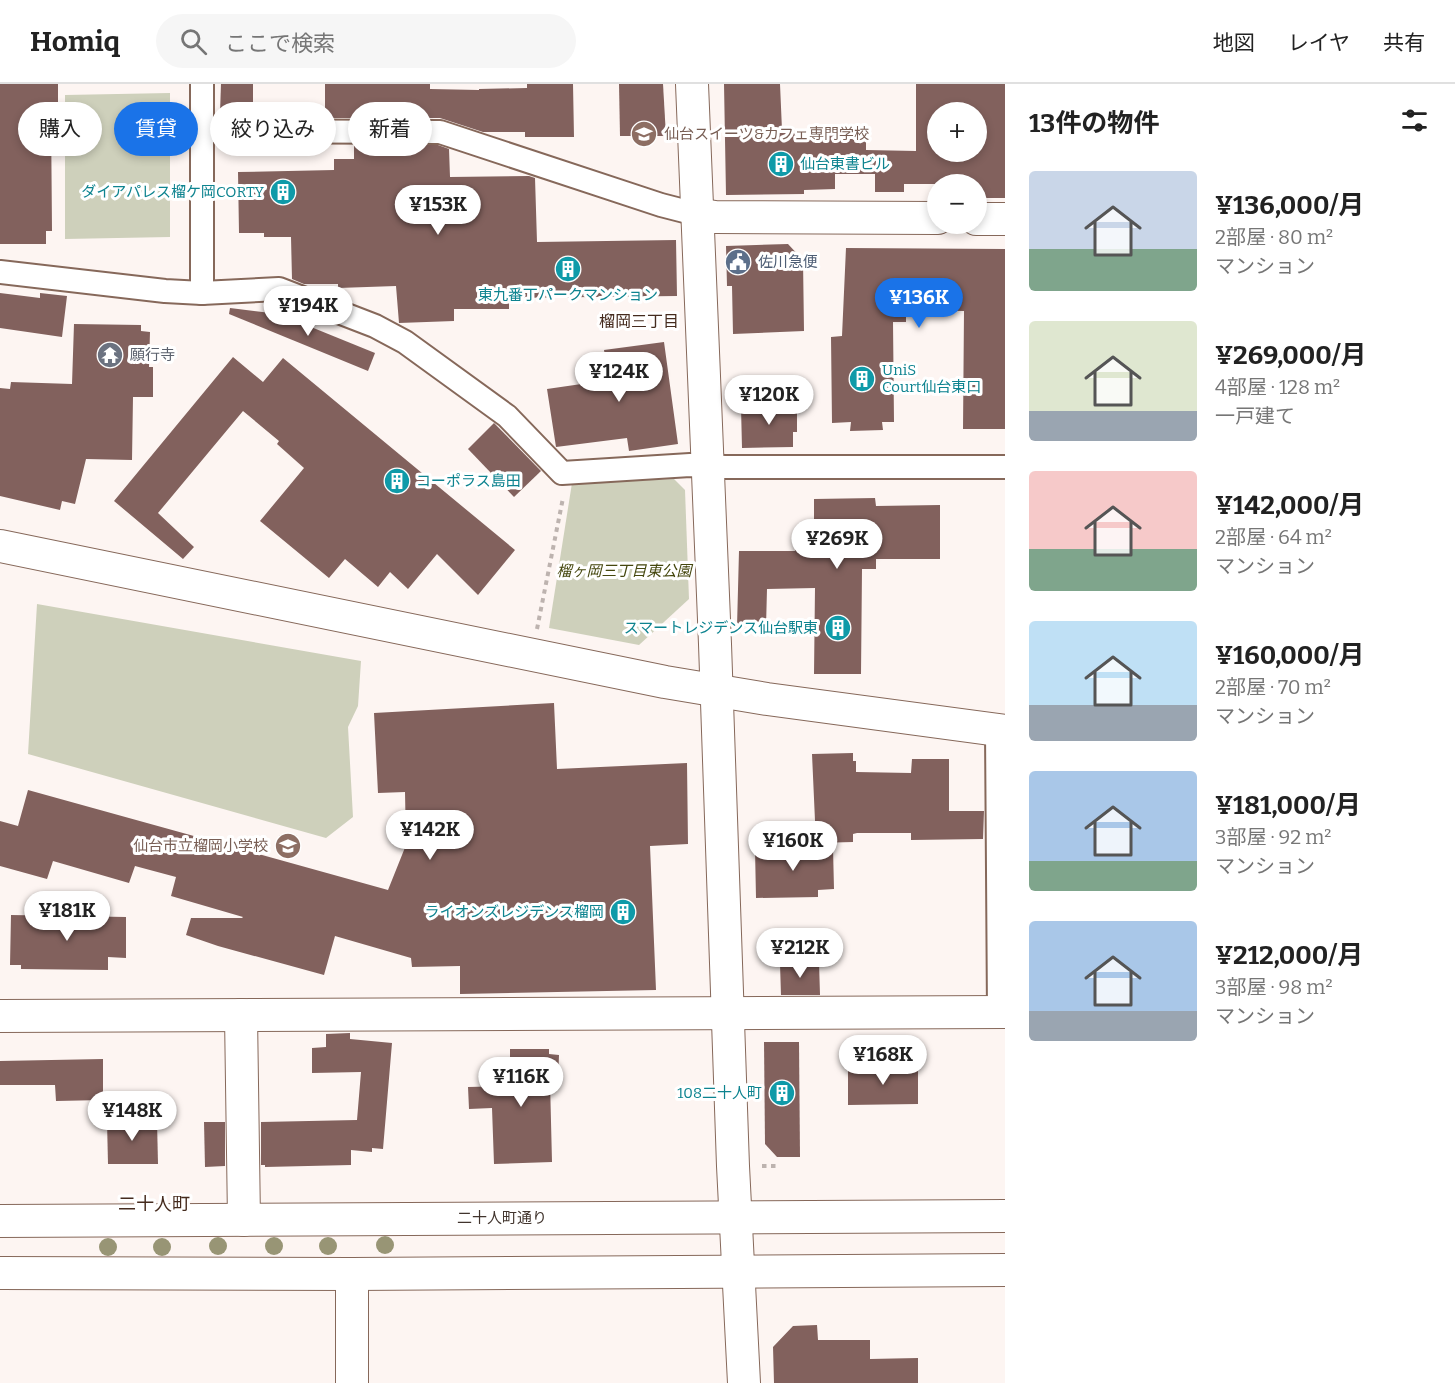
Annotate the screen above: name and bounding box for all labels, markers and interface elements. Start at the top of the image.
search box [156,14,576,68]
text: Homiq [30,25,120,58]
icon: search [177,25,210,58]
text: ここで検索 [225,30,335,57]
text: 地図 [1213,30,1255,56]
text: レイヤ [1288,30,1350,56]
text: 共有 [1383,30,1425,56]
chip: 購入 [18,102,102,156]
chip: 賃貸 [114,102,198,156]
chip: 絞り込み [210,102,336,156]
chip: 新着 [348,102,432,156]
map controls [927,102,987,234]
button: + [927,102,987,162]
icon: filters [1398,104,1431,137]
text: 13件の物件 [1029,108,1159,139]
school or university icon: 仙台スイーツ&カフェ専門学校 [629,119,659,149]
place label: 仙台スイーツ&カフェ専門学校 [664,125,869,143]
building icon: 仙台東書ビル [766,149,796,179]
place label: 仙台東書ビル [800,155,890,173]
button: − [927,174,987,234]
building icon: ダイアパレス榴ケ岡CORTY [268,177,298,207]
place label: ダイアパレス榴ケ岡CORTY [81,183,264,201]
pin: ¥153K [396,185,480,236]
text: ¥136,000/月 [1215,190,1364,221]
text: ¥153K [409,192,467,216]
icon: home [1077,195,1149,267]
text: 2部屋 · 80 m² [1215,225,1333,249]
public building icon: 佐川急便 [723,247,753,277]
place label: 佐川急便 [758,253,818,271]
building icon: 東九番丁パークマンション [553,254,583,284]
text: マンション [1215,254,1315,278]
pin: ¥136K [877,278,961,329]
text: ¥136K [889,285,949,309]
pin: ¥194K [266,286,350,337]
place label: 東九番丁パークマンション [478,286,658,304]
text: ¥194K [278,293,338,317]
district label: 榴岡三丁目 [599,312,679,331]
temple icon: 願行寺 [95,340,125,370]
text: ¥269,000/月 [1215,340,1367,371]
icon: home [1077,345,1149,417]
place label: 願行寺 [130,346,175,364]
pin: ¥124K [577,352,661,403]
text: ¥124K [589,359,649,383]
place label: UniS Court仙台東口 [882,361,981,396]
building icon: UniS Court仙台東口 [847,364,877,394]
pin: ¥120K [727,375,811,426]
text: 4部屋 · 128 m² [1215,375,1340,399]
text: ¥120K [739,382,799,406]
text: 一戸建て [1215,404,1295,428]
building icon: コーポラス島田 [382,466,412,496]
place label: コーポラス島田 [416,472,521,490]
text: ¥142,000/月 [1215,490,1364,521]
icon: home [1077,495,1149,567]
pin: ¥269K [795,519,879,570]
text: 2部屋 · 64 m² [1215,525,1332,549]
text: ¥269K [805,526,869,550]
text: マンション [1215,554,1315,578]
park label: 榴ヶ岡三丁目東公園 [556,562,693,580]
building icon: スマートレジデンス仙台駅東 [823,613,853,643]
place label: スマートレジデンス仙台駅東 [624,619,818,637]
text: ¥160,000/月 [1215,640,1365,671]
icon: home [1077,645,1149,717]
text: 2部屋 · 70 m² [1215,675,1331,699]
text: マンション [1215,704,1315,728]
text: ¥181,000/月 [1215,790,1361,821]
icon: home [1077,795,1149,867]
pin: ¥142K [388,810,472,861]
text: ¥142K [400,817,460,841]
pin: ¥160K [751,821,835,872]
text: 3部屋 · 92 m² [1215,825,1331,849]
text: ¥160K [762,828,824,852]
school or university icon: 仙台市立榴岡小学校 [273,831,303,861]
place label: 仙台市立榴岡小学校 [133,837,268,855]
text: マンション [1215,854,1315,878]
pin: ¥181K [25,891,109,942]
building icon: ライオンズレジデンス榴岡 [608,897,638,927]
text: ¥181K [38,898,96,922]
place label: ライオンズレジデンス榴岡 [425,903,604,921]
pin: ¥212K [758,928,842,979]
text: ¥212K [770,935,830,959]
text: ¥212,000/月 [1215,940,1363,971]
icon: home [1077,945,1149,1017]
text: 3部屋 · 98 m² [1215,975,1333,999]
text: マンション [1215,1004,1315,1028]
pin: ¥168K [841,1035,925,1086]
text: ¥168K [853,1042,913,1066]
pin: ¥116K [479,1057,563,1108]
text: ¥116K [492,1064,550,1088]
building icon: 108二十人町 [767,1078,797,1108]
place label: 108二十人町 [677,1084,762,1102]
pin: ¥148K [90,1091,174,1142]
text: ¥148K [102,1098,162,1122]
district label: 二十人町 [118,1193,190,1215]
street label: 二十人町通り [457,1209,547,1227]

